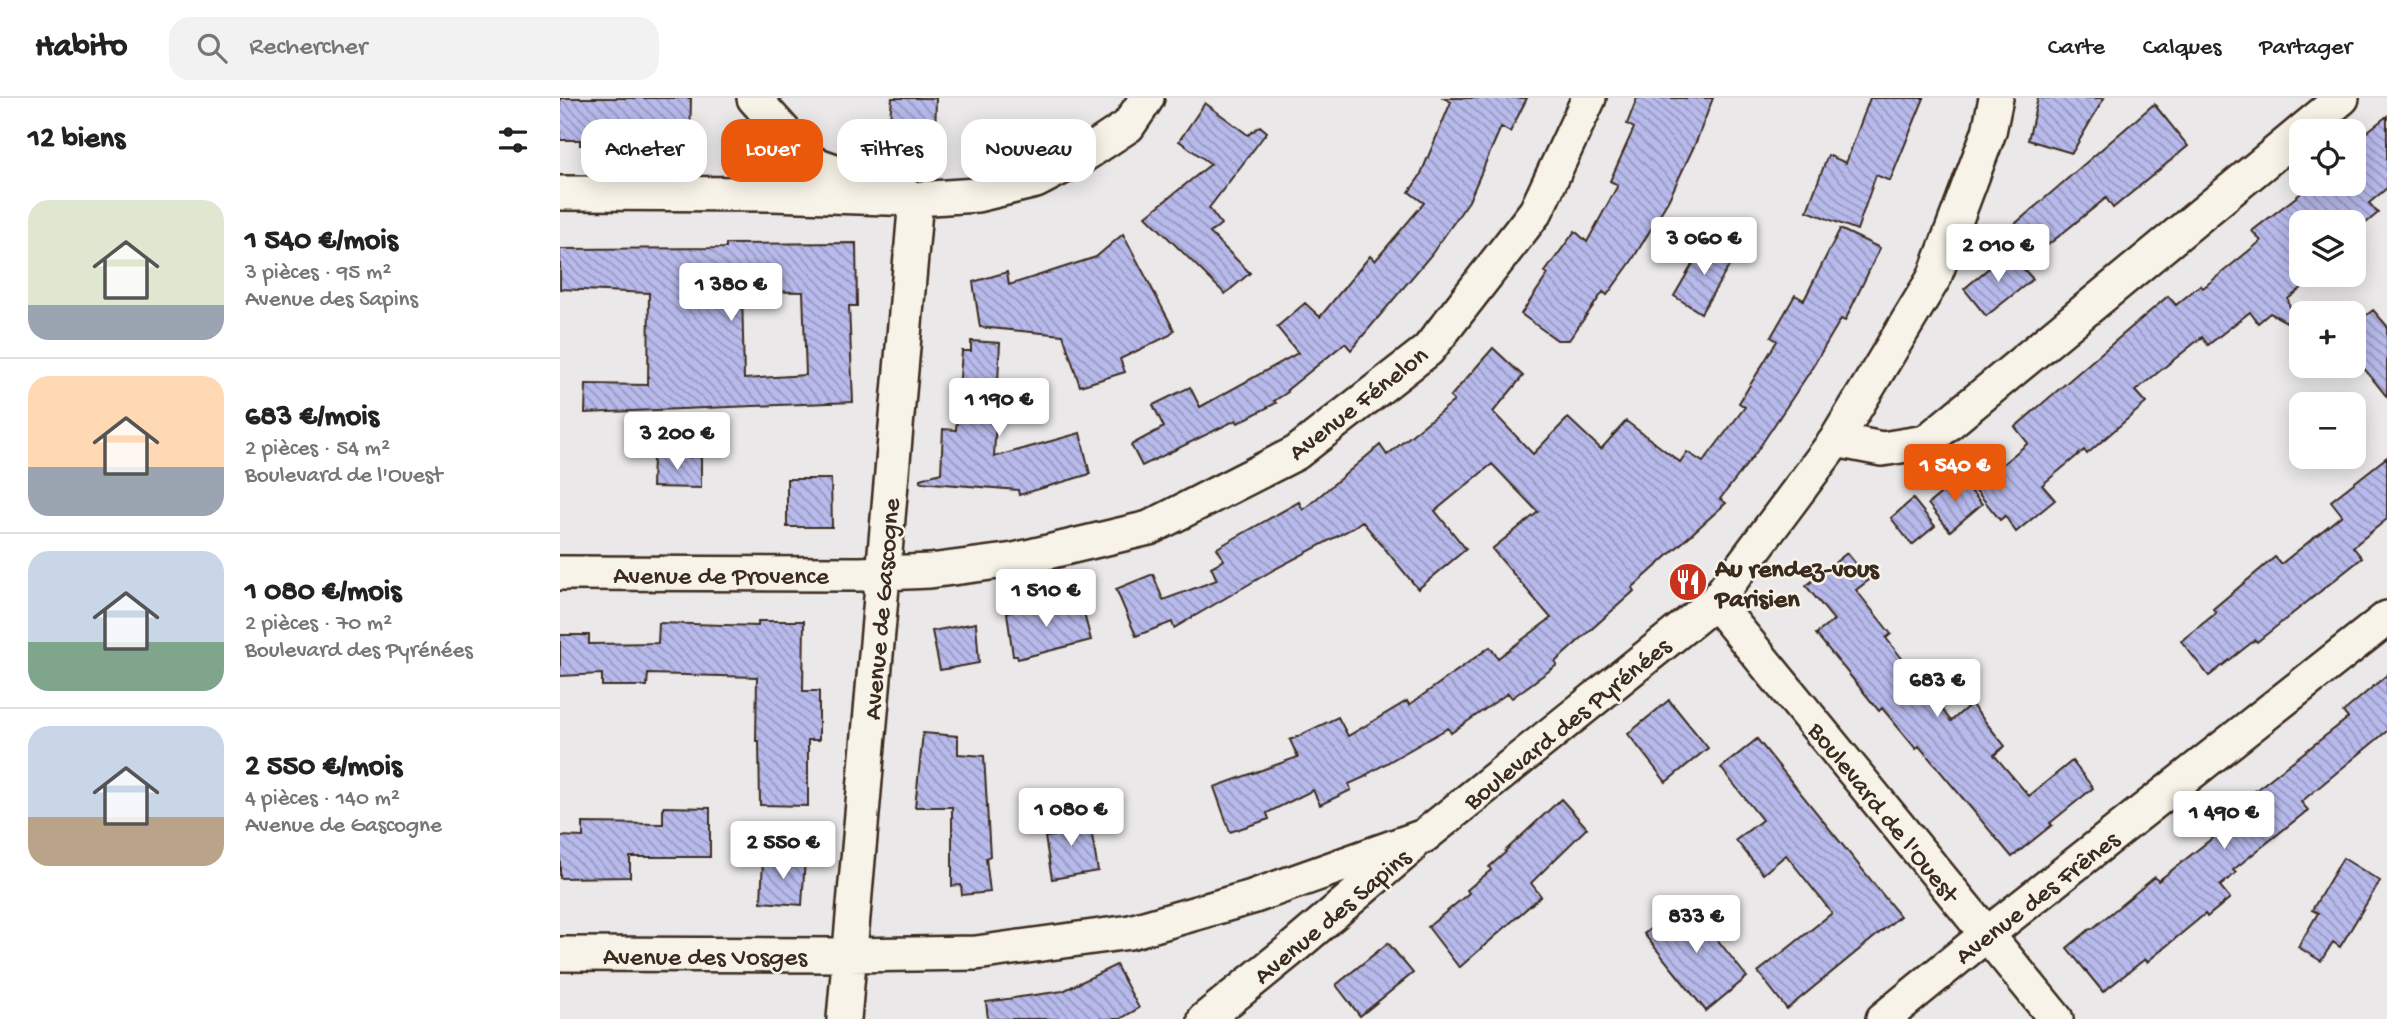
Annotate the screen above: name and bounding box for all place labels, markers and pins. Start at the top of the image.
pin: 3 060 € [1639,218,1769,277]
pin: 2 010 € [1933,225,2063,284]
pin: 1 380 € [666,264,796,323]
pin: 1 190 € [934,378,1064,438]
pin: 3 200 € [612,412,742,472]
pin: 1 540 € [1890,444,2020,504]
place label: Au rendez-vous Parisien [1713,556,1880,617]
restaurant icon: Au rendez-vous Parisien [1667,561,1709,603]
pin: 1 510 € [981,570,1111,629]
pin: 683 € [1888,660,1986,719]
pin: 1 080 € [1006,788,1136,848]
pin: 1 490 € [2159,792,2289,851]
pin: 2 550 € [718,822,848,881]
pin: 833 € [1647,896,1745,955]

